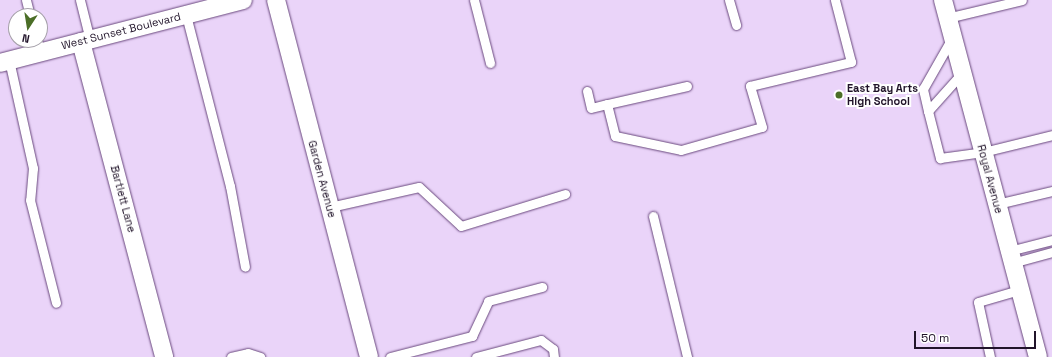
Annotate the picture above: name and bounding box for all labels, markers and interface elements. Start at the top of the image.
north arrow [8,8,48,48]
street label: West Sunset Boulevard [60,10,182,52]
text: N [21,31,31,46]
place label: East Bay Arts High School [847,82,918,108]
marker: East Bay Arts High School [834,90,844,100]
street label: Garden Avenue [305,139,339,219]
street label: Royal Avenue [974,143,1006,215]
street label: Bartlett Lane [108,164,138,234]
scale bar [916,323,1038,349]
text: 50 m [921,330,949,346]

